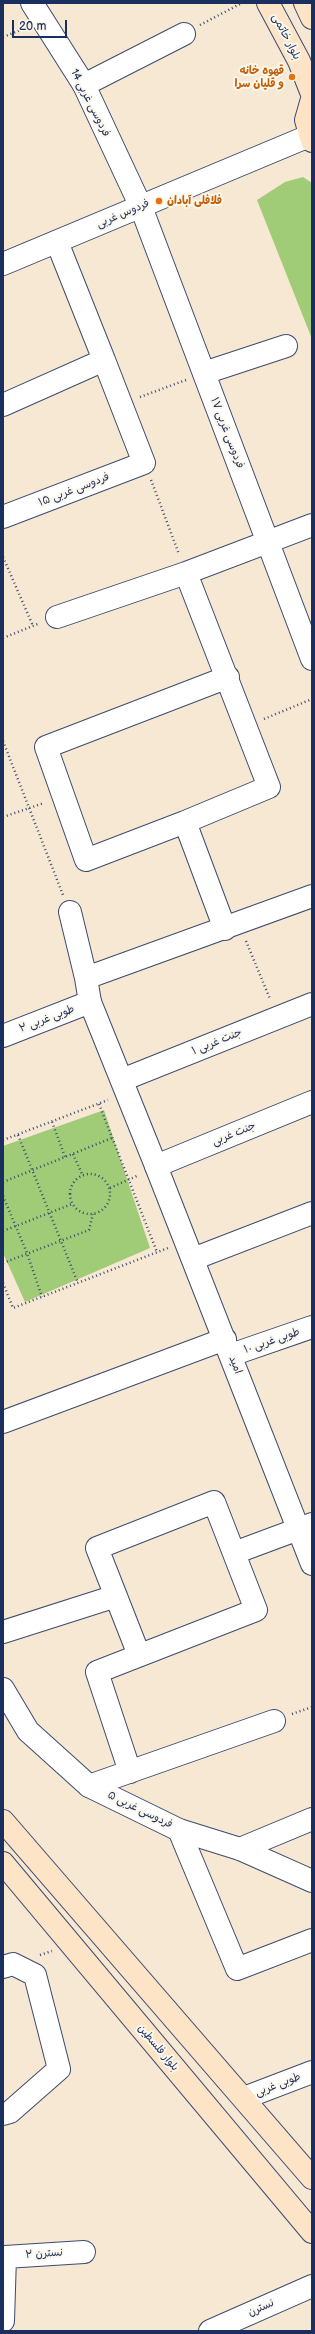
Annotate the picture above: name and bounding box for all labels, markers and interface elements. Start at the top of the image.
scale bar [14,12,69,38]
street label: بلوار خاتمی [269,12,303,62]
text: 20 m [19,19,46,34]
place label: قهوه خانه و قلیان سرا [235,64,284,90]
street label: فردوسی غربی 14 [67,67,113,139]
marker: قهوه خانه و قلیان سرا [287,72,297,82]
place label: فلافلی آبادان [167,194,222,208]
marker: فلافلی آبادان [154,196,164,206]
street label: فردوس غربی [95,197,151,231]
street label: فردوسی غربی ۱۷ [207,396,247,470]
street label: فردوسی غربی ۱۵ [37,470,111,510]
street label: طوبی غربی ۲ [18,1002,76,1036]
street label: جنت غربی ۱ [190,1026,244,1058]
street label: جنت غربی [210,1119,258,1149]
street label: طوبی غربی ۱۰ [242,1325,302,1357]
street label: امید [226,1354,244,1376]
street label: فردوسی غربی ۵ [105,1789,175,1831]
street label: بلوار فلسطین [135,2022,181,2074]
street label: طوبی غربی [253,2070,303,2100]
street label: نسترن ۲ [25,2246,63,2262]
street label: نسترن [246,2296,276,2320]

